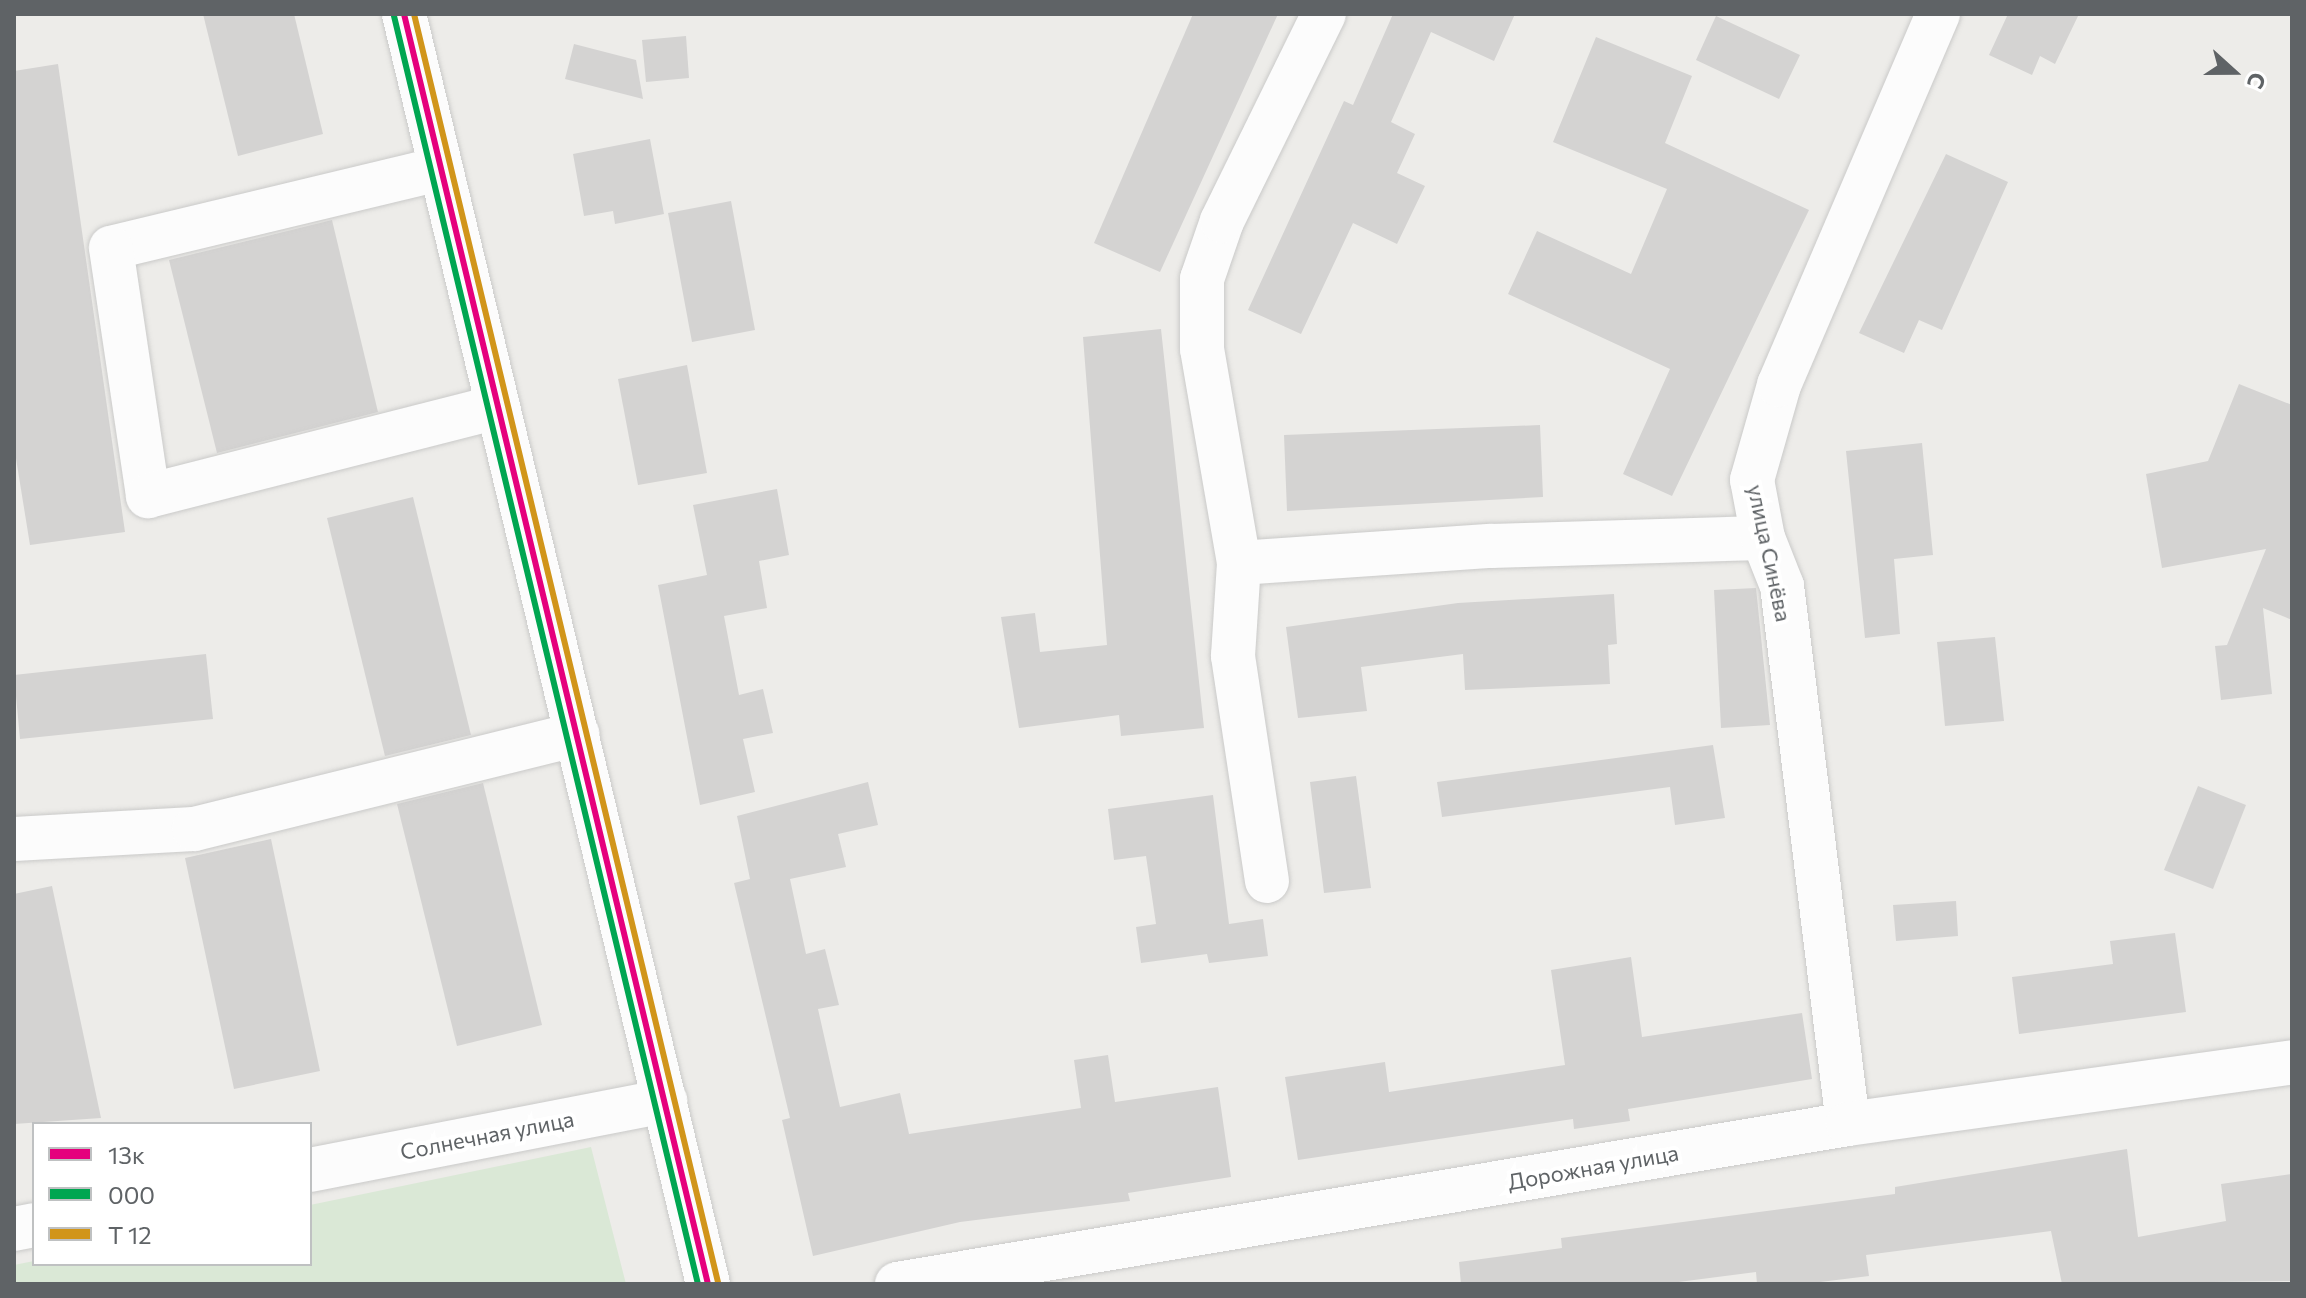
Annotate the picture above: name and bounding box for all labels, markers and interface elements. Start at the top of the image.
north arrow [2194,32,2274,112]
text: С [2242,69,2272,93]
street label: улица Синёва [1743,482,1797,624]
street label: Солнечная улица [398,1105,576,1165]
legend [32,1122,312,1266]
street label: Дорожная улица [1505,1139,1681,1195]
text: 13к [108,1140,145,1169]
text: 000 [108,1180,155,1209]
text: Т 12 [108,1220,152,1249]

